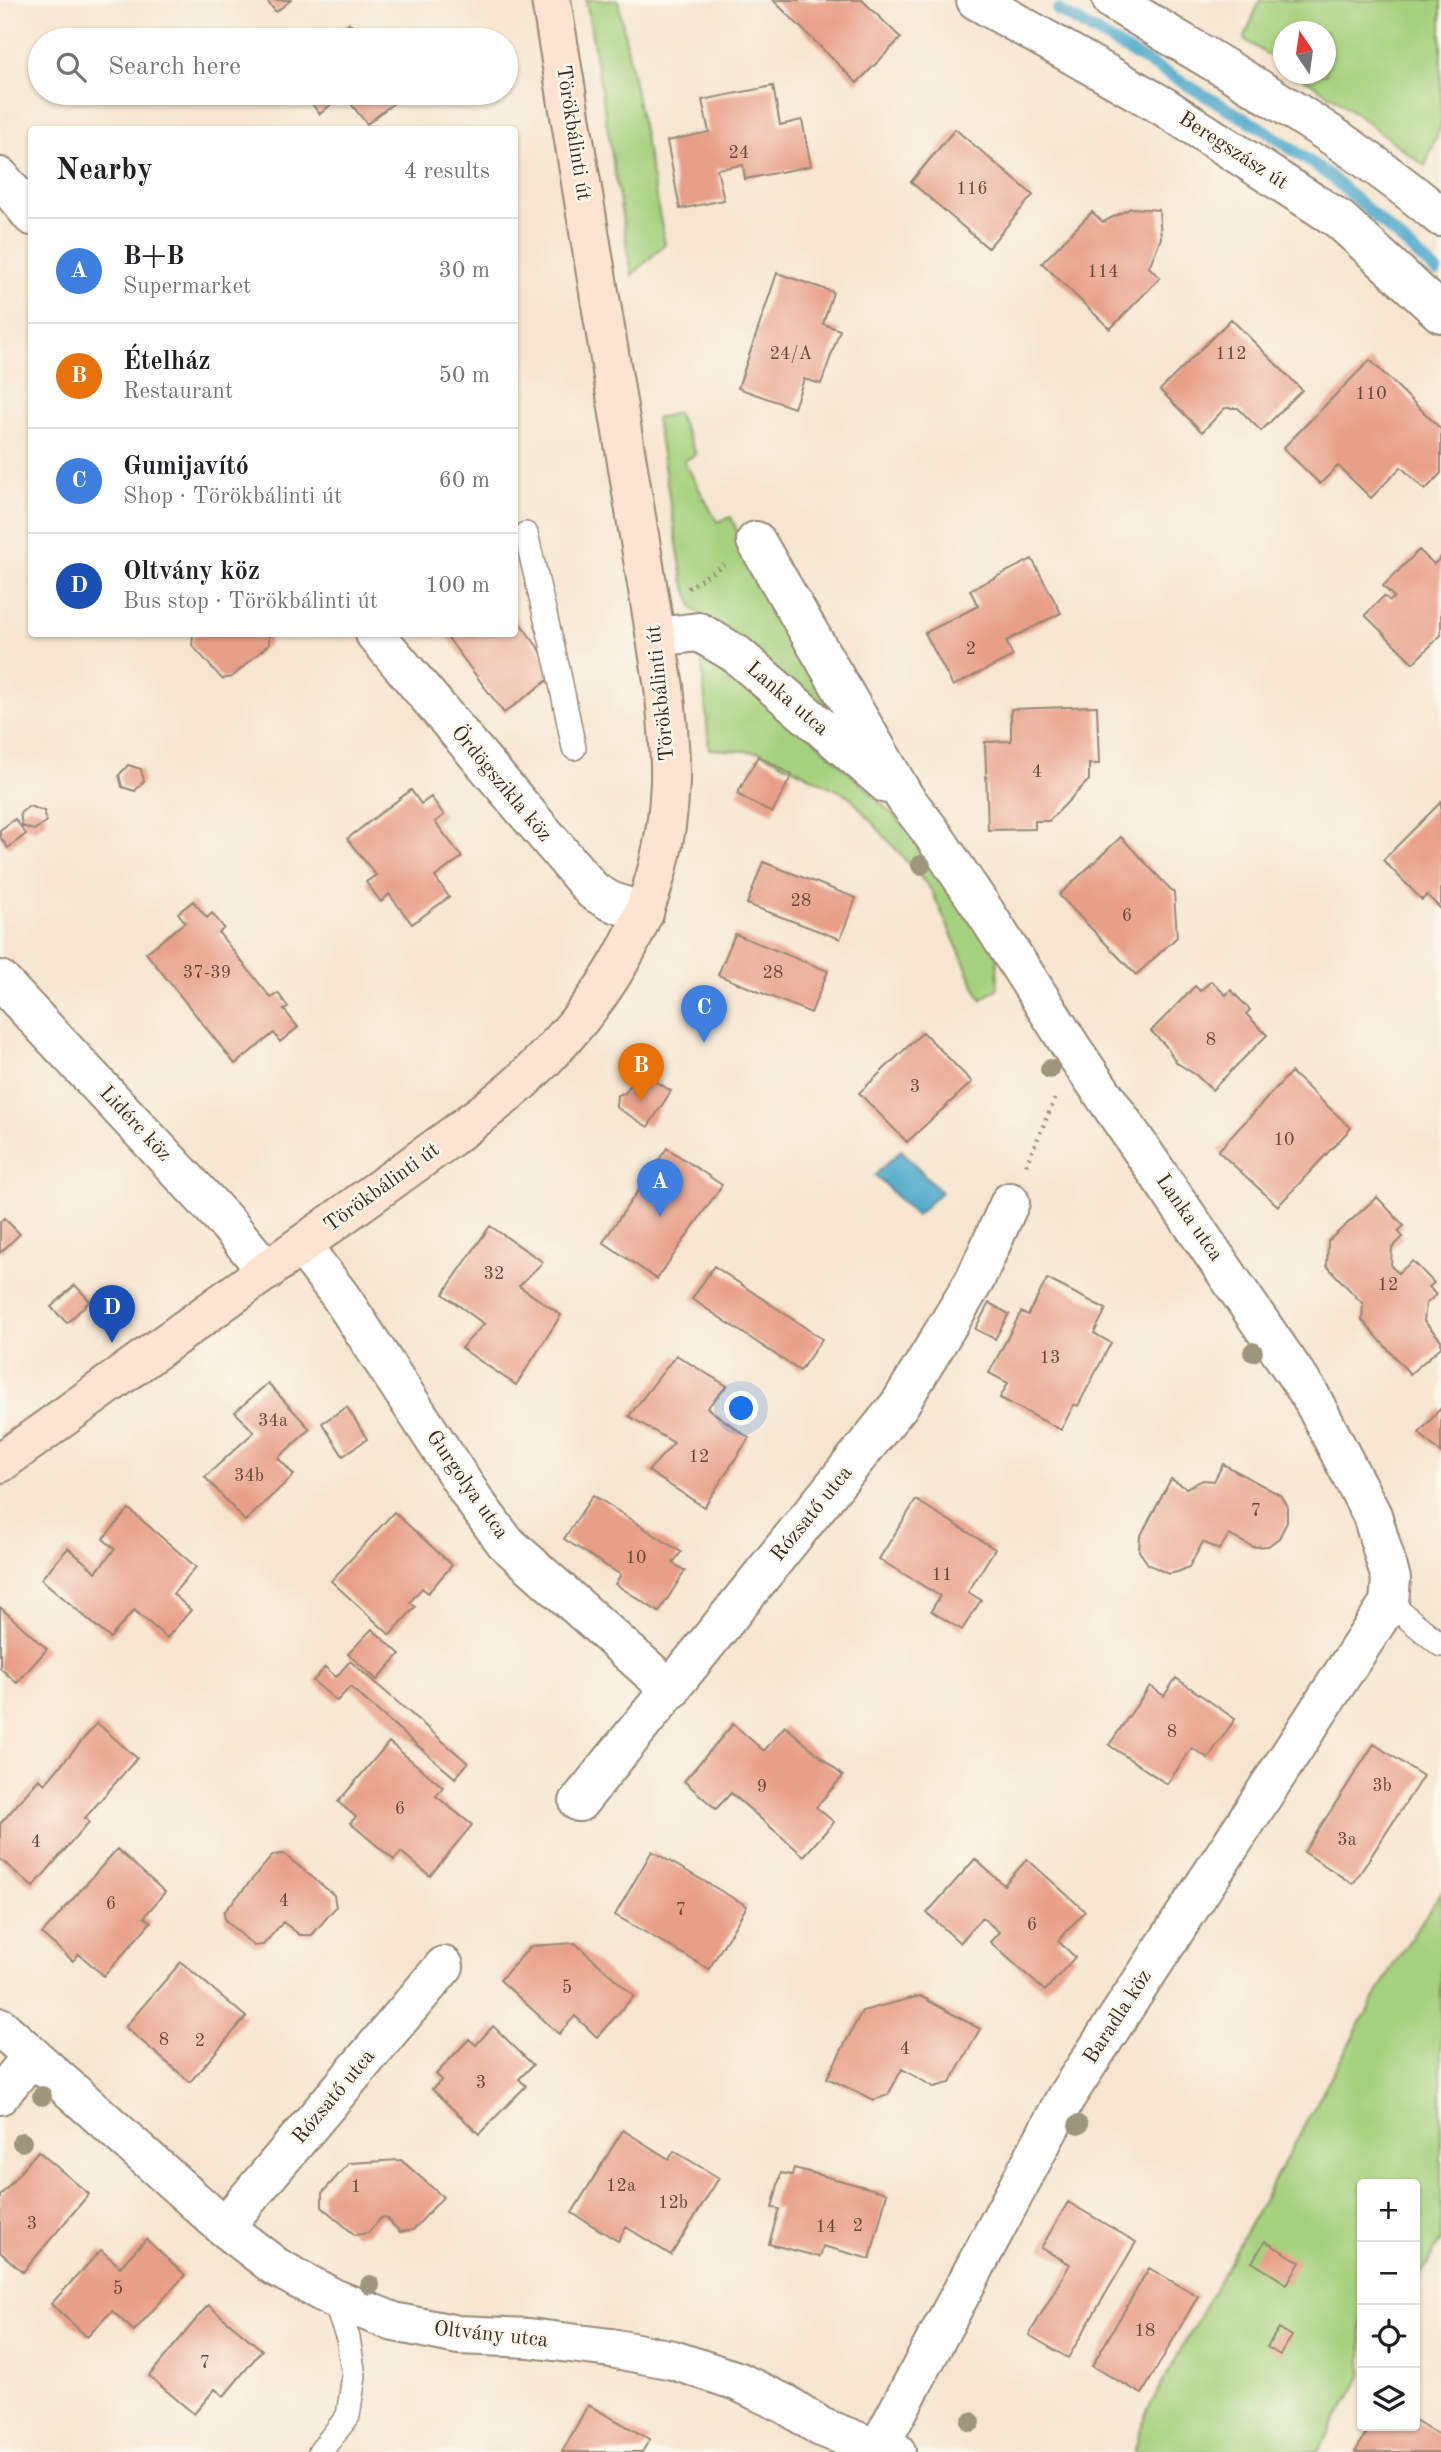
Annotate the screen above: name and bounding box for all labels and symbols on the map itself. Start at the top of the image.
north arrow [1273,21,1336,84]
street label: Törökbálinti út [552,64,594,202]
street label: Beregszász út [1175,108,1291,194]
house number: 24 [729,144,749,162]
house number: 116 [956,180,988,198]
house number: 114 [1087,263,1119,281]
house number: 24/A [770,345,813,363]
house number: 112 [1215,345,1247,363]
house number: 110 [1355,385,1387,403]
street label: Törökbálinti út [643,624,679,762]
house number: 2 [966,640,976,658]
street label: Lanka utca [742,658,832,740]
street label: Ördögszikla köz [447,720,558,846]
house number: 4 [1032,763,1042,781]
house number: 28 [791,892,811,910]
house number: 6 [1122,907,1132,925]
house number: 37-39 [183,964,231,982]
house number: 28 [763,964,783,982]
pin: C [681,985,727,1043]
house number: 8 [1206,1031,1216,1049]
pin: B [618,1043,664,1101]
house number: 3 [910,1078,920,1096]
street label: Lidérc köz [95,1082,175,1166]
house number: 10 [1274,1131,1294,1149]
street label: Törökbálinti út [321,1139,443,1237]
pin: A [637,1159,683,1217]
street label: Lanka utca [1151,1171,1227,1265]
house number: 32 [484,1265,504,1283]
house number: 12 [1378,1276,1398,1294]
pin: D [89,1285,135,1343]
house number: 13 [1040,1349,1060,1367]
your location [724,1391,758,1425]
house number: 34a [258,1412,288,1430]
street label: Gurgolya utca [422,1427,512,1543]
house number: 12 [689,1448,709,1466]
street label: Rózsatő utca [767,1462,857,1566]
house number: 34b [234,1467,264,1485]
house number: 7 [1251,1502,1261,1520]
house number: 10 [626,1549,646,1567]
house number: 11 [932,1566,952,1584]
house number: 8 [1167,1723,1177,1741]
house number: 3b [1372,1777,1392,1795]
house number: 9 [757,1778,767,1796]
house number: 6 [395,1800,405,1818]
house number: 3a [1337,1831,1357,1849]
house number: 4 [31,1833,41,1851]
house number: 4 [279,1892,289,1910]
house number: 6 [106,1895,116,1913]
house number: 7 [676,1901,686,1919]
house number: 6 [1027,1916,1037,1934]
street label: Baradla köz [1080,1966,1156,2068]
house number: 5 [562,1979,572,1997]
house number: 8 [159,2031,169,2049]
house number: 2 [195,2032,205,2050]
house number: 4 [900,2040,910,2058]
street label: Rózsatő utca [289,2046,379,2148]
house number: 3 [476,2074,486,2092]
house number: 12a [606,2177,636,2195]
house number: 1 [351,2178,361,2196]
house number: 12b [658,2194,688,2212]
house number: 3 [27,2215,37,2233]
house number: 2 [853,2217,863,2235]
house number: 14 [816,2218,836,2236]
house number: 5 [113,2280,123,2298]
street label: Oltvány utca [433,2319,549,2351]
house number: 18 [1135,2322,1155,2340]
house number: 7 [200,2354,210,2372]

